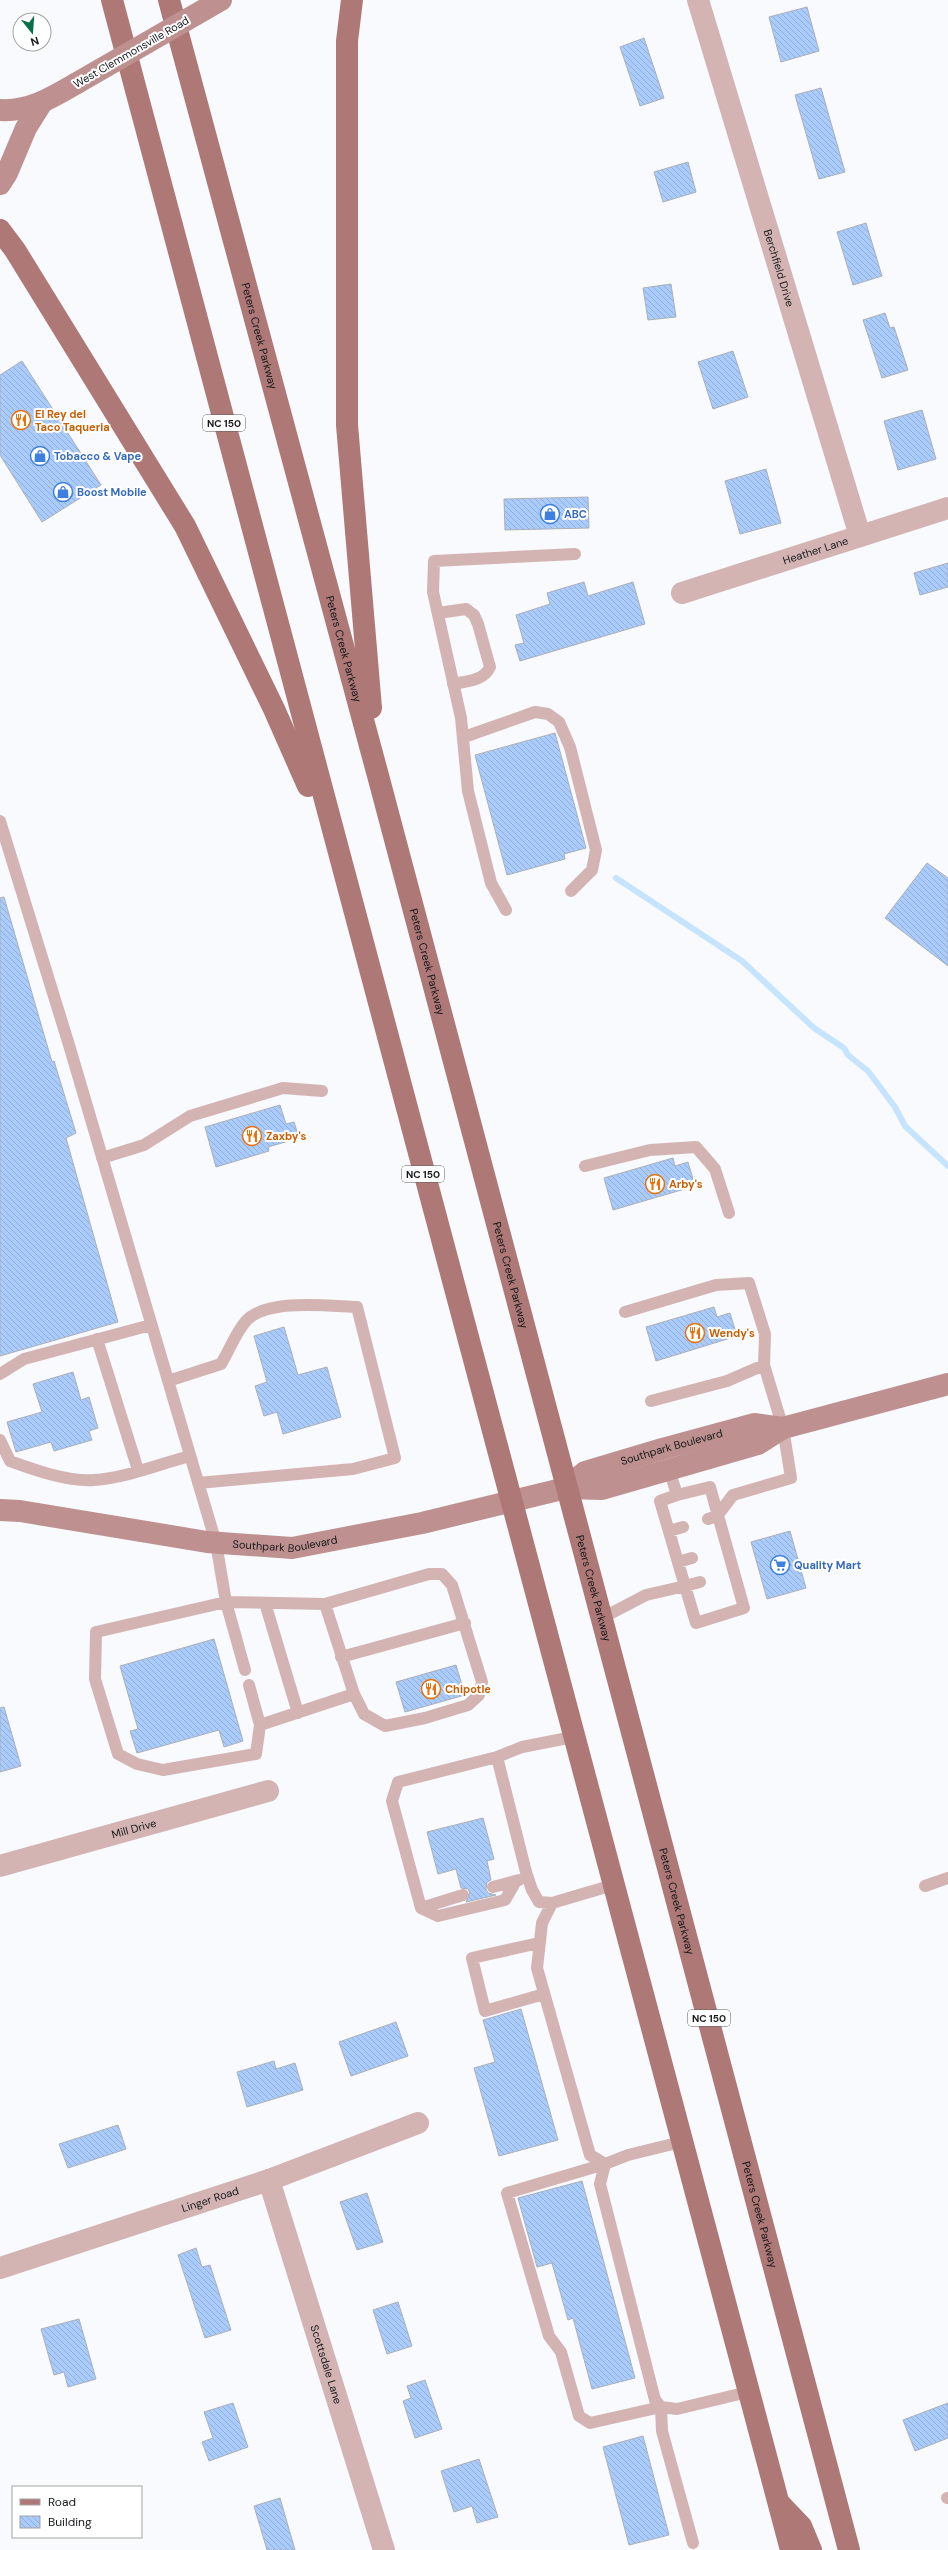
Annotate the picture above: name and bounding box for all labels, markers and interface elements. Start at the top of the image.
north arrow [12,12,52,52]
street label: West Clemmonsville Road [71,13,191,91]
text: N [29,34,41,49]
street label: Berchfield Drive [761,228,797,308]
street label: Peters Creek Parkway [239,281,281,391]
place label: El Rey del Taco Taqueria [35,407,110,434]
restaurant icon: El Rey del Taco Taqueria [10,409,32,431]
road number: NC 150 [203,415,245,431]
shop icon: Tobacco & Vape [29,445,51,467]
place label: Tobacco & Vape [54,449,141,463]
shop icon: Boost Mobile [52,481,74,503]
place label: Boost Mobile [77,485,147,499]
shop icon: ABC [539,503,561,525]
place label: ABC [564,507,587,521]
street label: Heather Lane [781,533,850,567]
street label: Peters Creek Parkway [323,594,365,704]
street label: Peters Creek Parkway [407,907,448,1017]
restaurant icon: Zaxby's [241,1125,263,1147]
place label: Zaxby's [266,1129,307,1143]
road number: NC 150 [402,1166,444,1182]
restaurant icon: Arby's [644,1173,666,1195]
place label: Arby's [669,1177,703,1191]
street label: Peters Creek Parkway [490,1220,531,1330]
restaurant icon: Wendy's [684,1322,706,1344]
place label: Wendy's [709,1326,755,1340]
street label: Southpark Boulevard [619,1426,724,1468]
street label: Southpark Boulevard [232,1532,339,1555]
street label: Peters Creek Parkway [573,1533,615,1643]
supermarket icon: Quality Mart [769,1554,791,1576]
place label: Quality Mart [794,1558,861,1572]
restaurant icon: Chipotle [420,1678,442,1700]
place label: Chipotle [445,1682,491,1696]
street label: Mill Drive [110,1816,158,1841]
street label: Peters Creek Parkway [656,1847,698,1956]
road number: NC 150 [688,2010,730,2026]
street label: Peters Creek Parkway [739,2160,781,2269]
street label: Linger Road [180,2183,241,2215]
street label: Scottsdale Lane [307,2323,345,2406]
legend [12,2486,142,2538]
text: Road [48,2494,76,2510]
text: Building [48,2514,92,2530]

